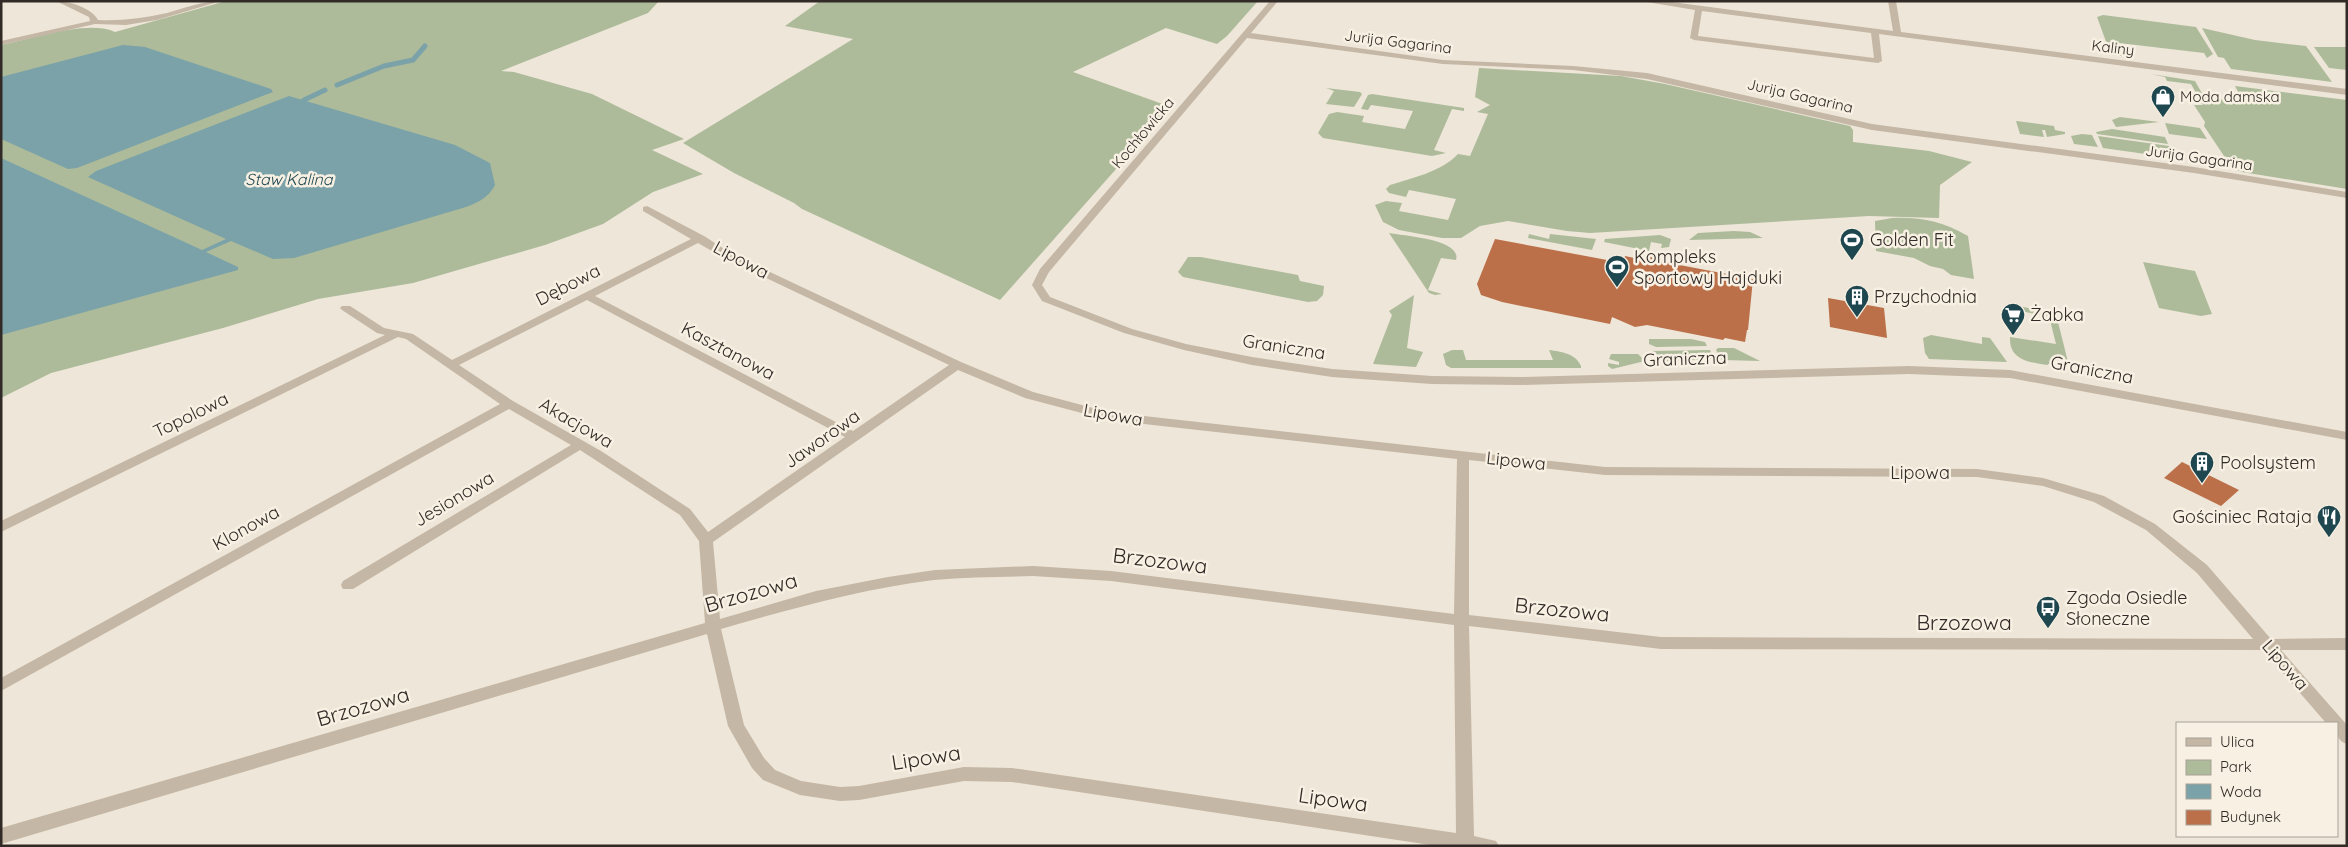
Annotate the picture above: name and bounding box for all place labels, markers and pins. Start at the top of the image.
shop icon: Moda damska [2150,84,2176,118]
place label: Moda damska [2180,87,2280,106]
sports icon: Golden Fit [1839,227,1865,261]
place label: Golden Fit [1870,228,1954,251]
place label: Kompleks Sportowy Hajduki [1634,245,1782,289]
sports icon: Kompleks Sportowy Hajduki [1604,254,1630,288]
building icon: Przychodnia [1844,284,1870,318]
place label: Przychodnia [1874,285,1977,308]
supermarket icon: Żabka [2000,302,2026,336]
place label: Żabka [2030,303,2084,326]
building icon: Poolsystem [2189,450,2215,484]
place label: Poolsystem [2220,451,2316,474]
restaurant icon: Gościniec Rataja [2316,504,2342,538]
place label: Gościniec Rataja [2173,505,2312,528]
place label: Zgoda Osiedle Słoneczne [2066,586,2187,630]
bus stop icon: Zgoda Osiedle Słoneczne [2035,595,2061,629]

